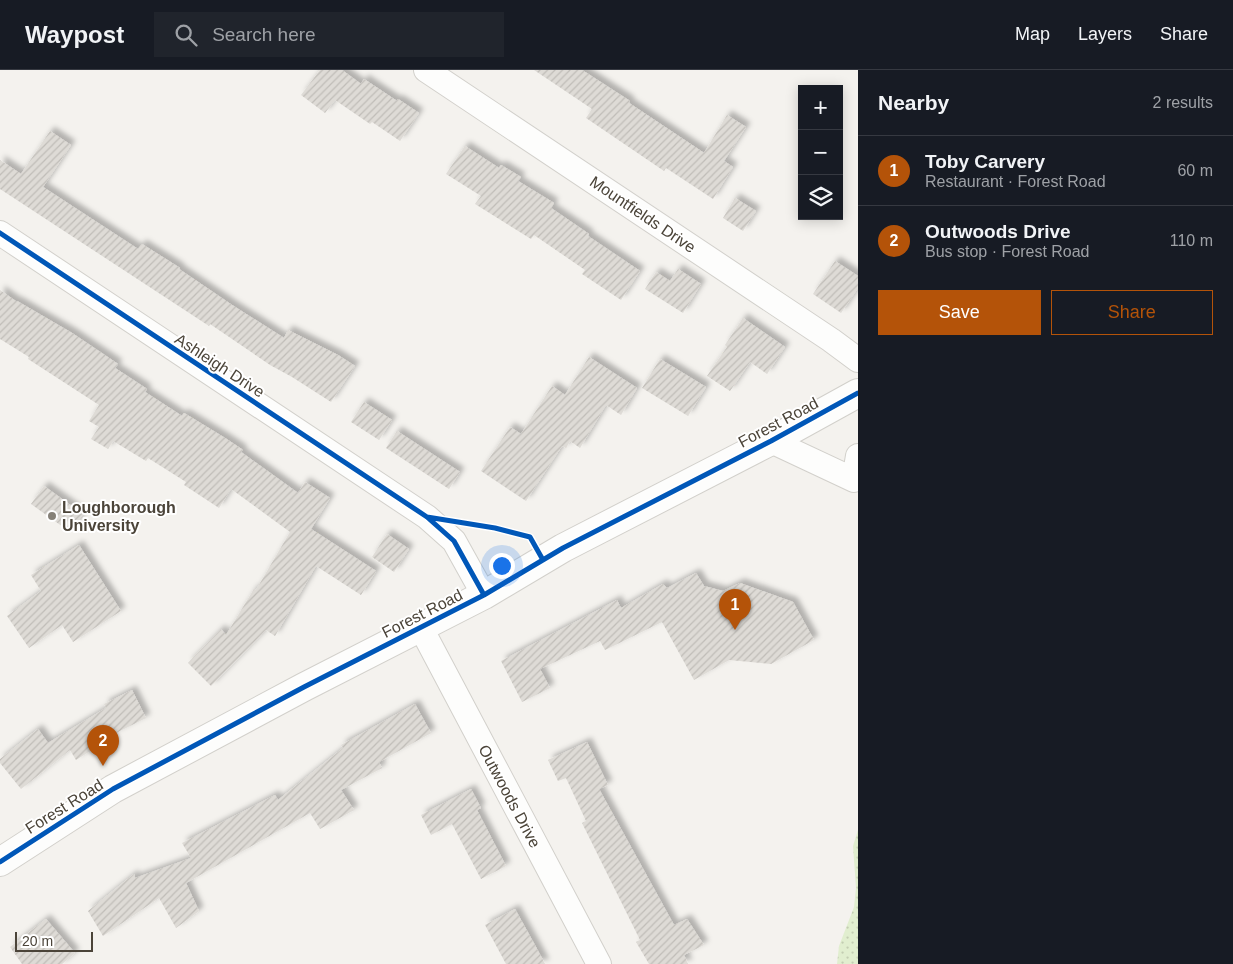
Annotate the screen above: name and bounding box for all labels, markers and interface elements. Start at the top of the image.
search box [154,12,504,57]
text: Waypost [25,21,124,48]
icon: search [172,21,200,49]
text: Search here [212,24,316,45]
text: Map [1015,24,1050,44]
text: Layers [1078,24,1132,44]
text: Share [1160,24,1208,44]
map controls [798,85,843,220]
button: + [798,85,843,130]
text: Nearby [878,91,949,114]
text: 2 results [1153,94,1213,111]
button: − [798,130,843,175]
text: Toby Carvery [925,151,1045,172]
text: 1 [890,162,898,179]
text: 60 m [1177,162,1213,179]
street label: Mountfields Drive [587,173,699,256]
text: Restaurant · Forest Road [925,173,1106,190]
button: layers [798,175,843,220]
text: Outwoods Drive [925,221,1071,242]
text: 2 [890,232,898,249]
text: 110 m [1170,232,1213,249]
text: Bus stop · Forest Road [925,243,1090,260]
button: Save [878,290,1041,335]
button: Share [1051,290,1213,335]
street label: Ashleigh Drive [172,330,268,401]
street label: Forest Road [735,394,821,451]
place label: Loughborough University [62,499,176,534]
marker: Loughborough University [46,510,58,522]
your location [489,553,515,579]
street label: Forest Road [379,586,465,641]
pin: 1 [719,589,751,630]
pin: 2 [87,725,119,766]
street label: Outwoods Drive [475,742,544,851]
street label: Forest Road [22,776,106,837]
scale bar [15,929,92,952]
text: 20 m [22,933,53,949]

